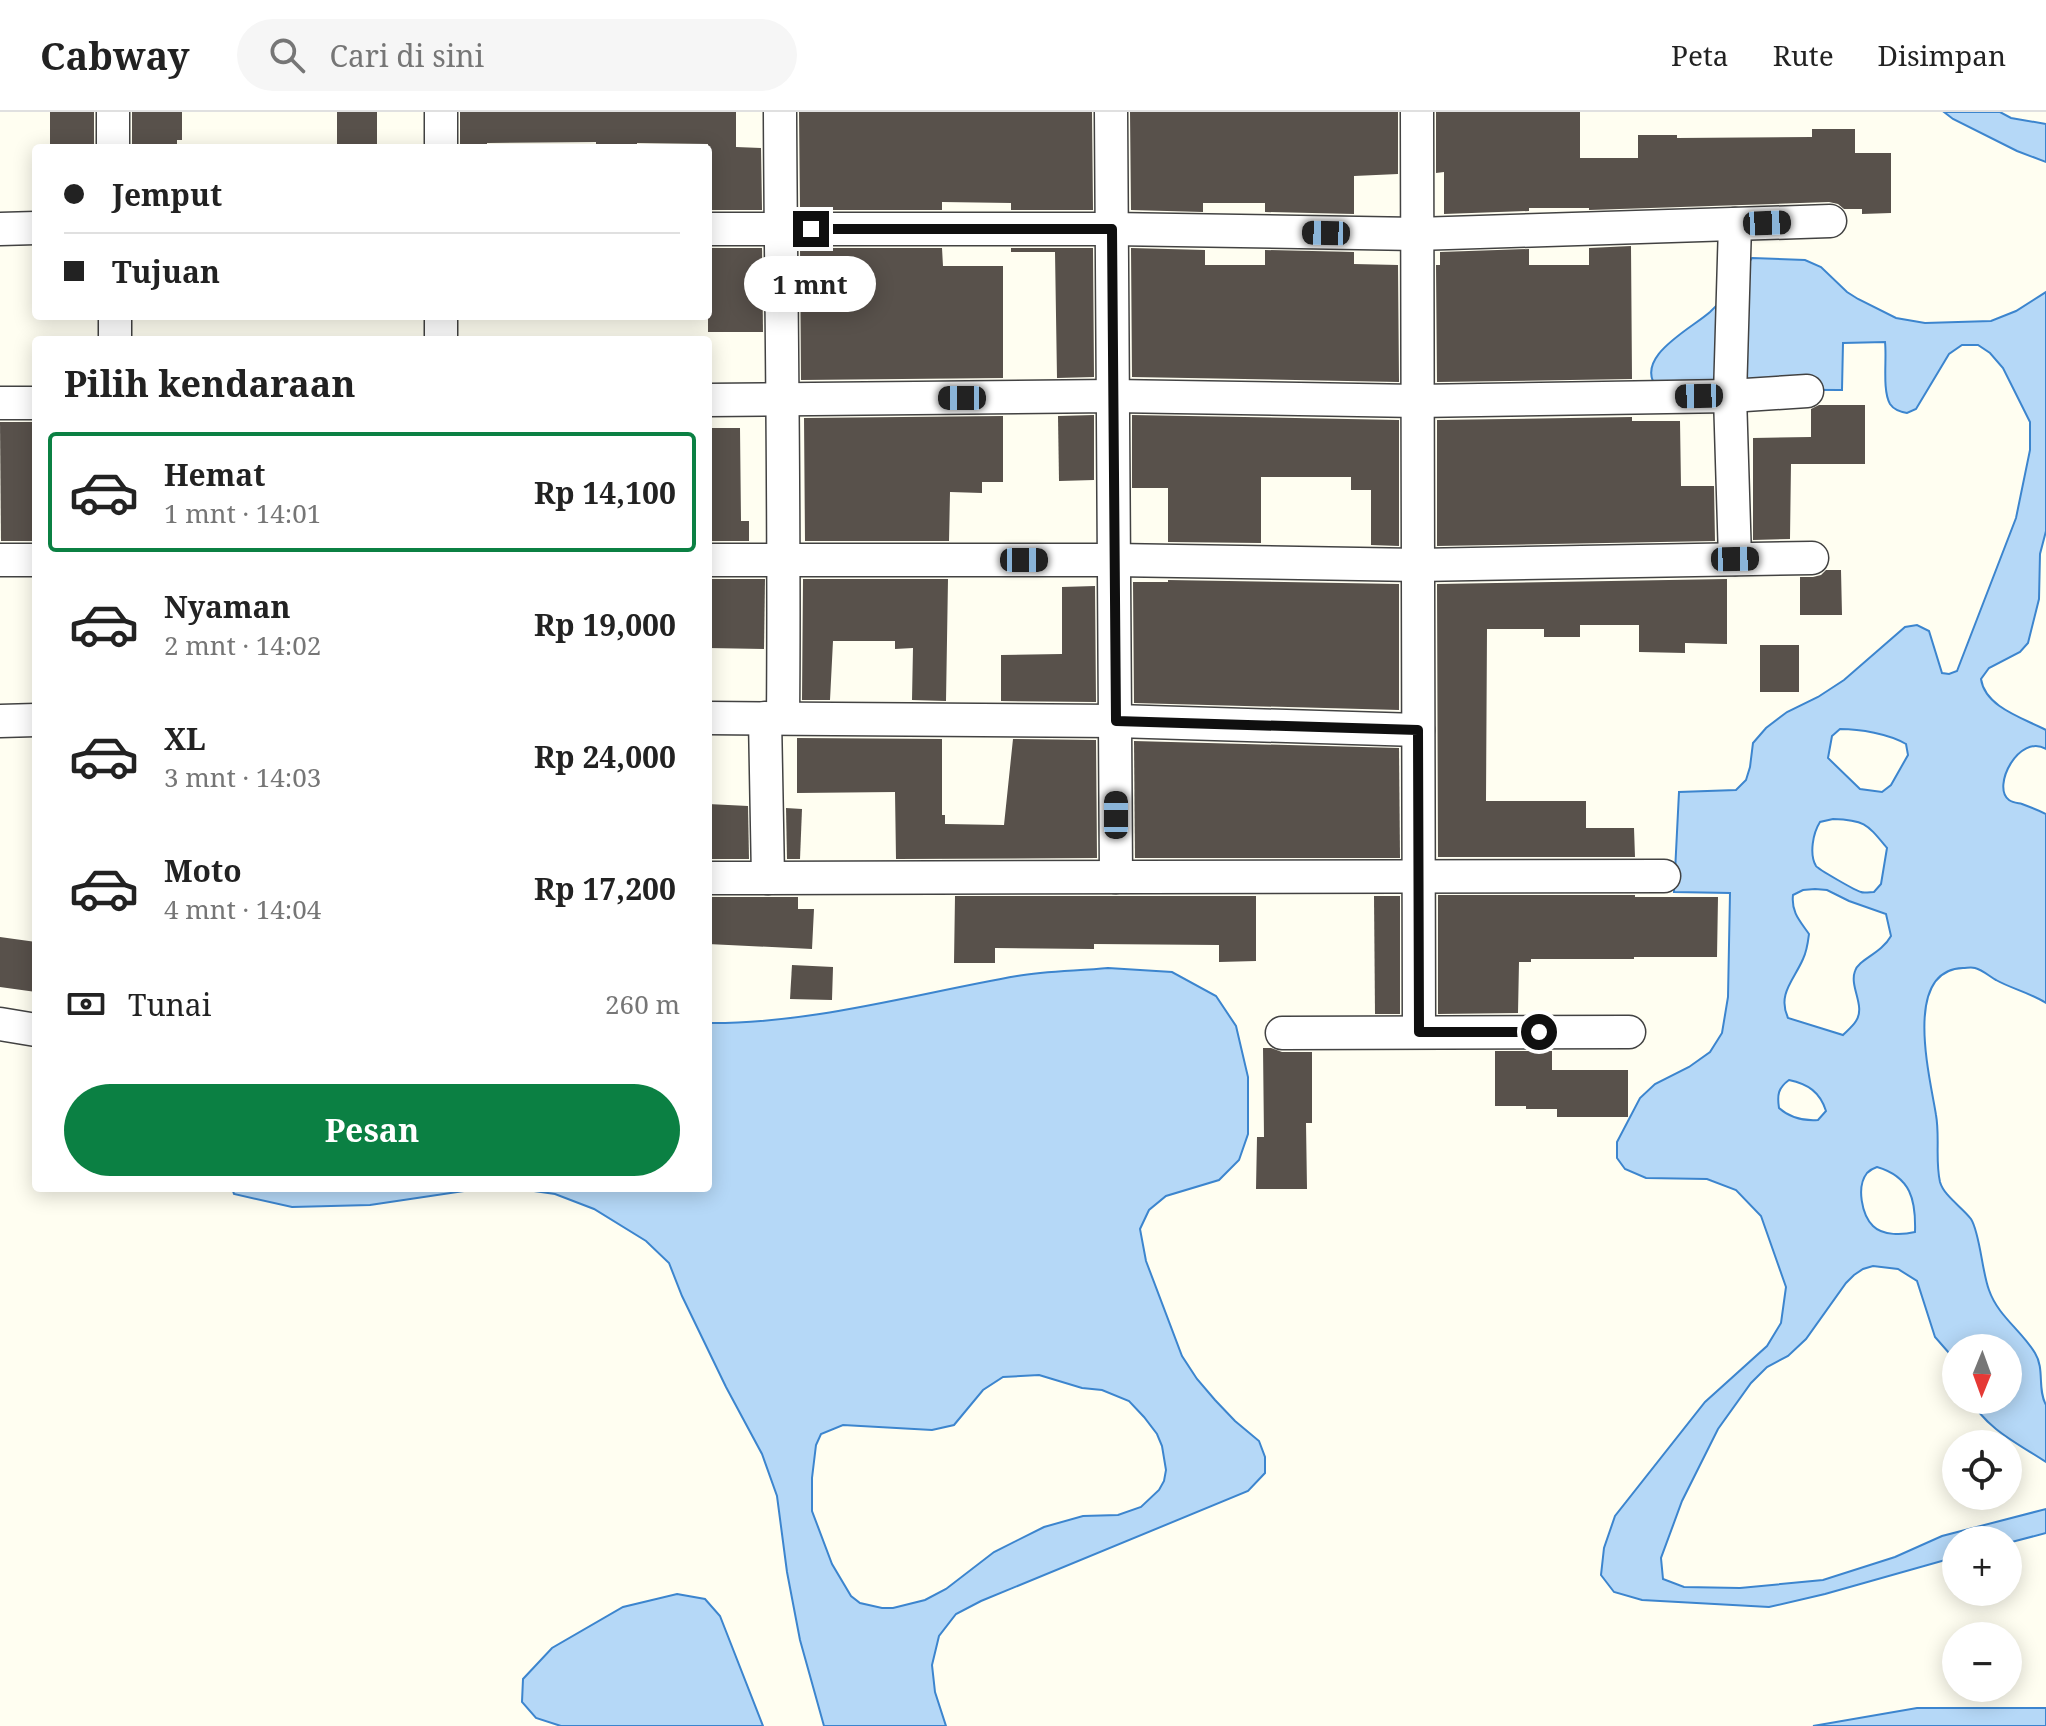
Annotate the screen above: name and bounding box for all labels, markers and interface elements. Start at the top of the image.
search box [237,19,797,91]
text: Cabway [40,29,189,81]
icon: search [265,33,309,77]
text: Cari di sini [329,35,484,76]
text: Peta [1671,36,1729,74]
text: Rute [1773,36,1834,74]
text: Disimpan [1878,36,2006,74]
text: Jemput [112,174,222,215]
car [1743,210,1791,236]
route end [793,211,829,247]
car [1302,221,1350,245]
text: Tujuan [112,251,220,292]
callout: 1 mnt [745,257,877,313]
text: 1 mnt [773,266,847,302]
text: Pilih kendaraan [64,359,355,408]
car [1675,384,1723,408]
car [938,386,986,410]
text: Hemat [164,454,265,495]
icon: car [68,456,140,528]
text: Rp 14,100 [534,472,676,513]
text: 1 mnt · 14:01 [164,495,321,531]
car [1711,547,1759,571]
car [1000,548,1048,572]
text: Nyaman [164,586,291,627]
icon: car [68,588,140,660]
text: Rp 19,000 [534,604,676,645]
text: 2 mnt · 14:02 [164,627,321,663]
text: XL [164,718,206,759]
icon: car [68,720,140,792]
text: Rp 24,000 [534,736,676,777]
text: 3 mnt · 14:03 [164,759,321,795]
car [1104,791,1128,839]
text: Moto [164,850,242,891]
icon: car [68,852,140,924]
text: Rp 17,200 [534,868,676,909]
text: 4 mnt · 14:04 [164,891,321,927]
icon: cash [64,982,108,1026]
text: Tunai [128,984,211,1025]
text: 260 m [605,986,680,1022]
route start [1521,1014,1557,1050]
button: Pesan [64,1084,680,1176]
north arrow [1942,1334,2022,1414]
map controls [1942,1334,2022,1702]
button: locate [1942,1430,2022,1510]
button: + [1942,1526,2022,1606]
button: − [1942,1622,2022,1702]

